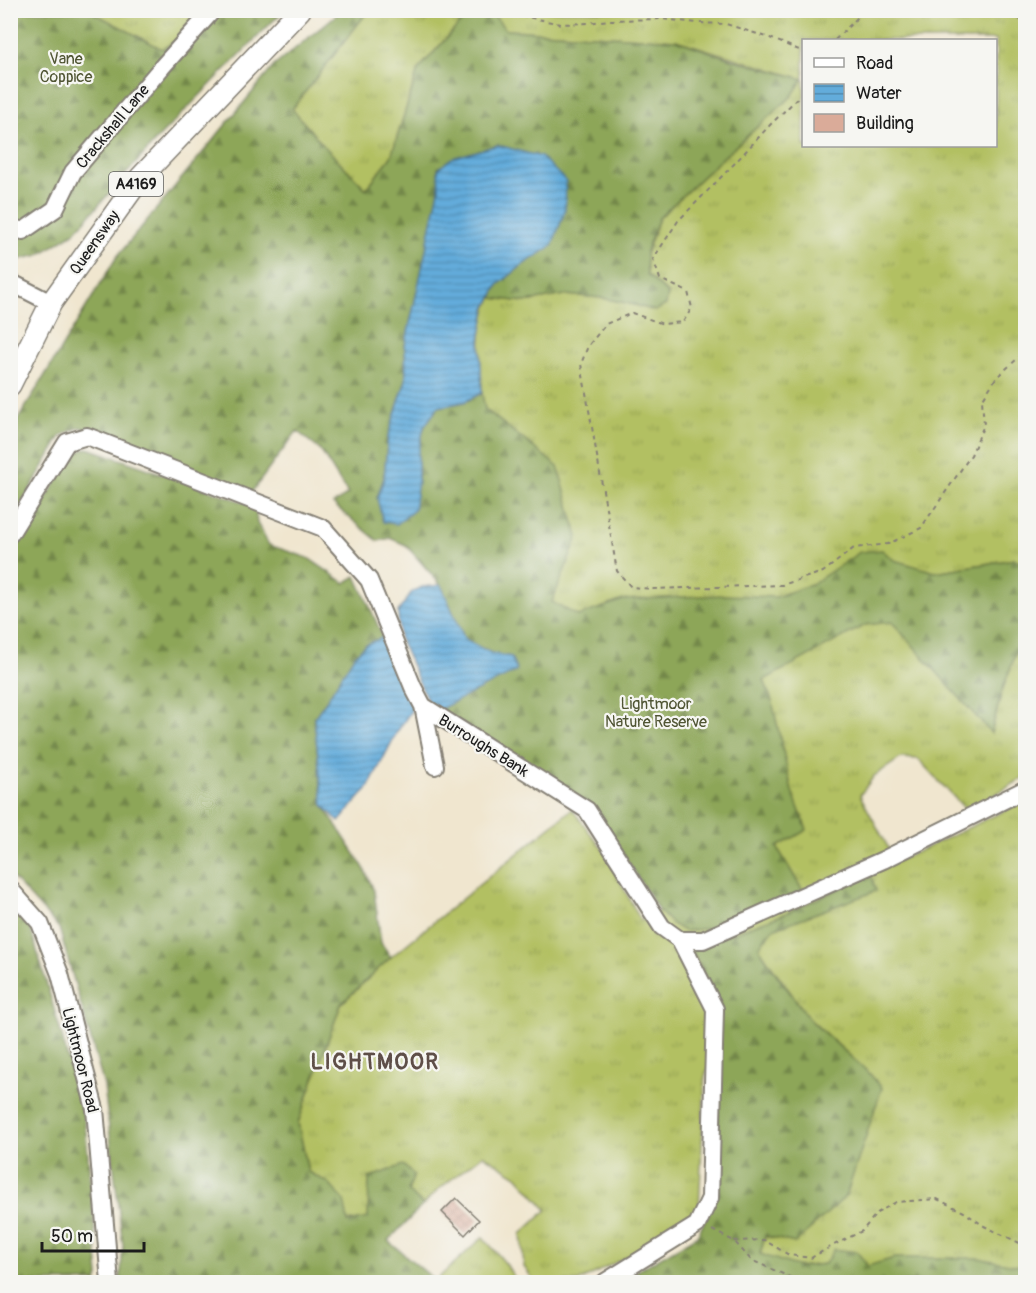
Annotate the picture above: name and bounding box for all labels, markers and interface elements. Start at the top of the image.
legend [802,39,997,147]
park label: Vane Coppice [40,49,92,87]
text: Road [856,52,893,75]
street label: Crackshall Lane [72,80,154,173]
text: Water [856,82,902,105]
text: Building [856,112,914,135]
road number: A4169 [109,172,163,196]
street label: Queensway [65,206,124,279]
park label: Lightmoor Nature Reserve [605,694,707,732]
street label: Burroughs Bank [435,710,533,782]
street label: Lightmoor Road [57,1006,103,1115]
district label: LIGHTMOOR [311,1048,439,1076]
scale bar [42,1215,144,1253]
text: 50 m [51,1225,93,1248]

